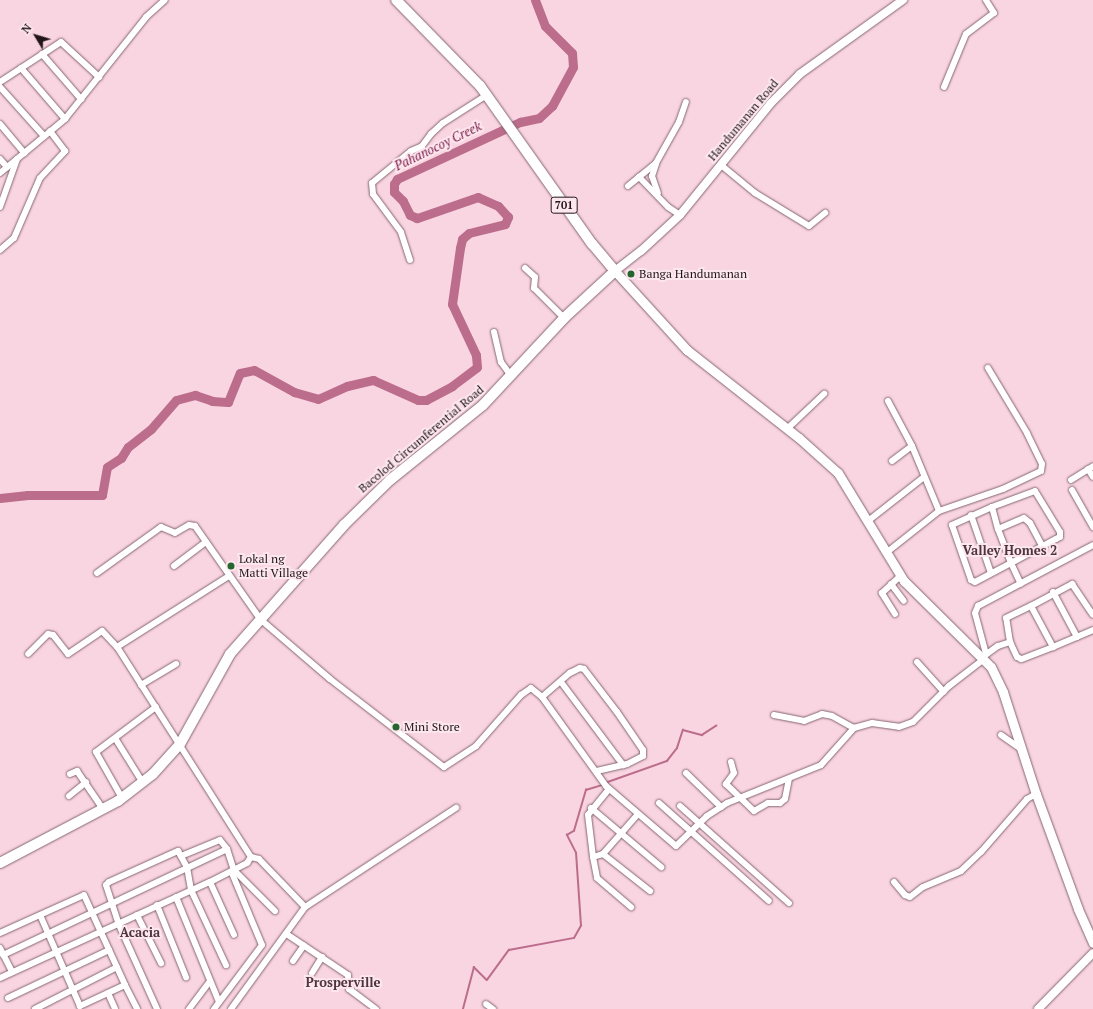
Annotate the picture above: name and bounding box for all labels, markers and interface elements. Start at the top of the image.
north arrow [16,16,56,56]
text: N [18,21,35,36]
street label: Handumanan Road [705,76,781,164]
water label: Pahanocoy Creek [392,118,484,174]
road number: 701 [550,196,578,214]
place label: Banga Handumanan [639,267,747,281]
marker: Banga Handumanan [626,269,636,279]
street label: Bacolod Circumferential Road [355,382,487,496]
district label: Valley Homes 2 [963,542,1057,558]
place label: Lokal ng Matti Village [239,552,308,580]
marker: Lokal ng Matti Village [226,561,236,571]
place label: Mini Store [404,720,460,734]
marker: Mini Store [391,722,401,732]
district label: Acacia [120,924,160,940]
district label: Prosperville [306,974,380,990]

